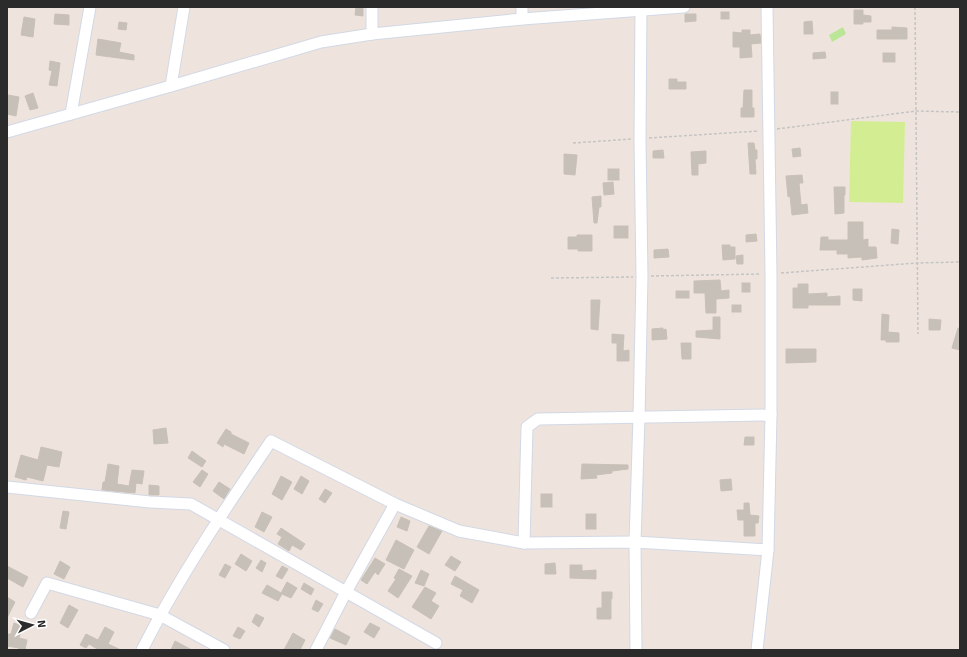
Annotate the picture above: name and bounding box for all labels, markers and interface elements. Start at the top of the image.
north arrow [12,605,52,645]
text: N [35,620,48,628]

